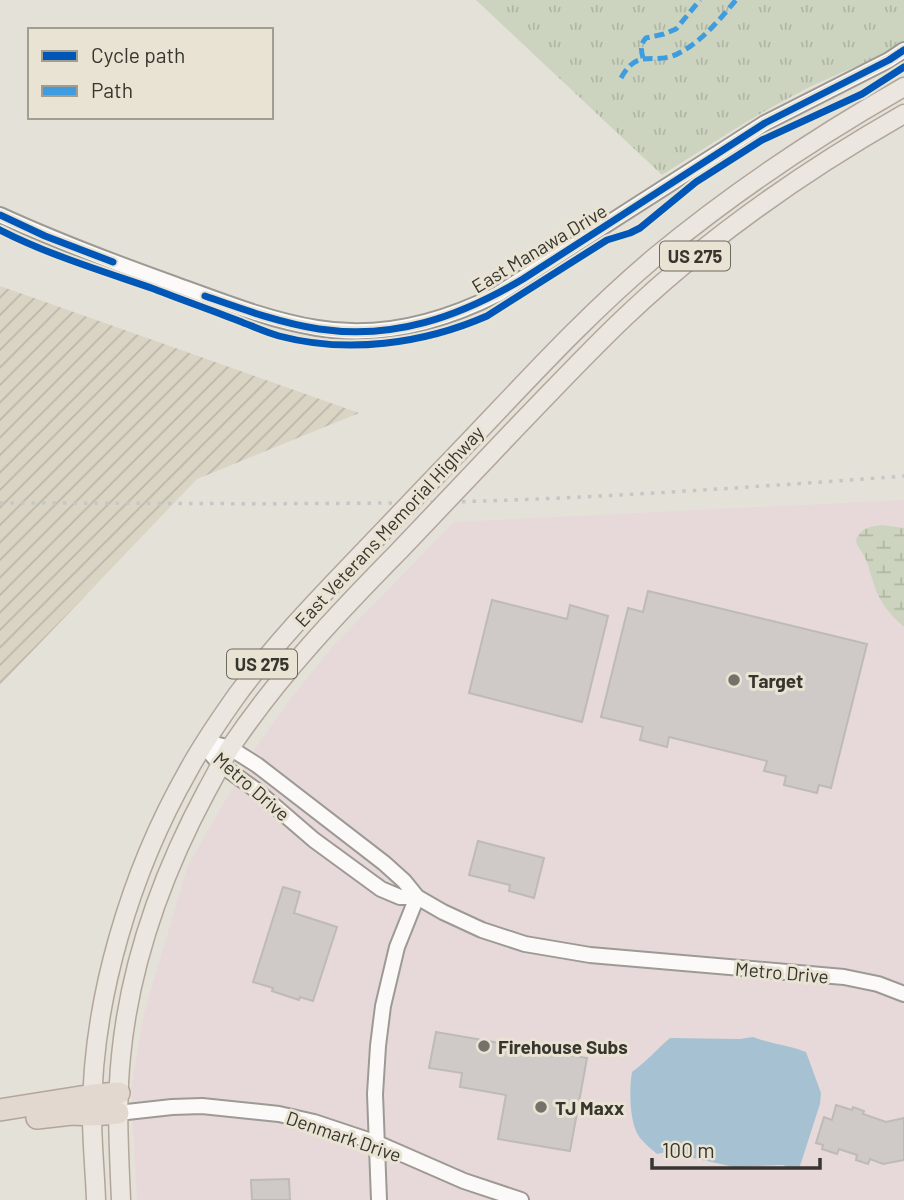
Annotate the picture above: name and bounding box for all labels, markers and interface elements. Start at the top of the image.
legend [28,28,273,119]
text: Cycle path [91,42,185,67]
text: Path [91,77,133,102]
street label: East Manawa Drive [467,199,611,297]
road number: US 275 [660,242,730,270]
street label: East Veterans Memorial Highway [290,421,488,631]
road number: US 275 [227,650,297,678]
place label: Target [748,669,803,692]
marker: Target [726,672,742,688]
street label: Metro Drive [209,747,295,825]
street label: Metro Drive [734,956,830,988]
place label: Firehouse Subs [498,1035,628,1058]
marker: Firehouse Subs [476,1038,492,1054]
place label: TJ Maxx [555,1096,624,1119]
marker: TJ Maxx [533,1099,549,1115]
street label: Denmark Drive [283,1106,405,1166]
scale bar [652,1126,820,1170]
text: 100 m [662,1137,715,1162]

